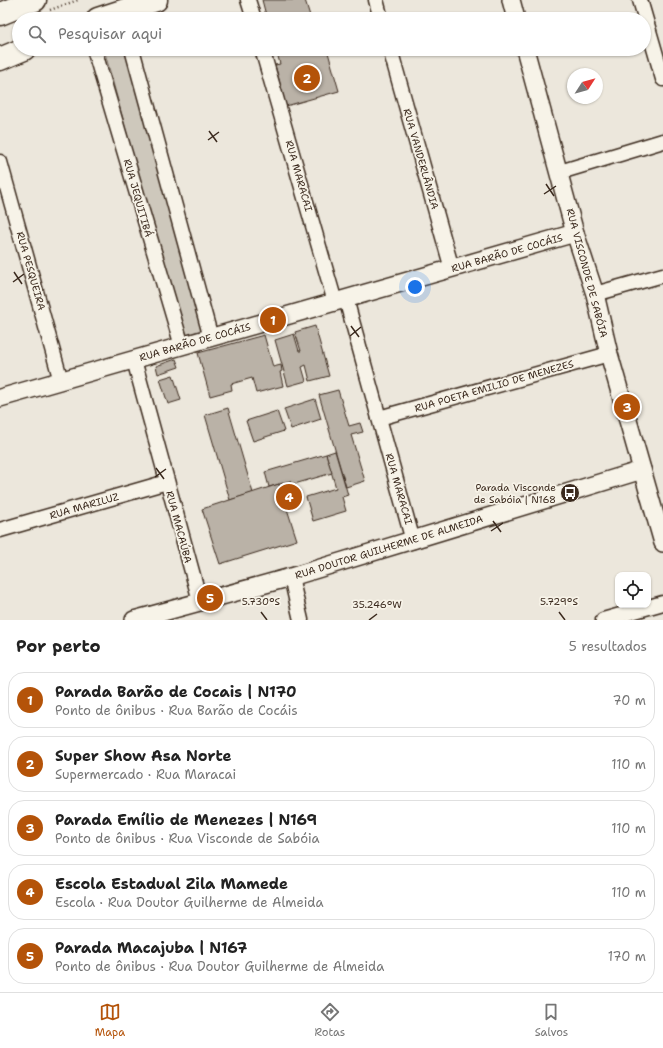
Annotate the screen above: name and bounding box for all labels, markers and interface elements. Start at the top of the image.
search box [12,12,651,56]
icon: search [26,23,48,45]
text: Pesquisar aqui [58,24,162,44]
pin: 2 [294,63,320,93]
north arrow [567,68,603,104]
street label: RUA VANDERLÂNDIA [400,107,442,211]
street label: RUA MARACAI [283,139,316,214]
street label: RUA JEQUITIBÁ [121,158,155,238]
street label: RUA VISCONDE DE SABÓIA [563,207,611,339]
street label: RUA PESQUEIRA [14,230,48,312]
street label: RUA BARÃO DE COCÁIS [450,231,565,275]
your location [405,277,425,297]
pin: 1 [260,305,286,335]
street label: RUA BARÃO DE COCÁIS [138,320,253,364]
street label: RUA POETA EMILIO DE MENEZES [413,357,576,415]
pin: 3 [614,392,640,422]
street label: RUA MARACAI [383,452,416,527]
place label: Parada Visconde de Sabóia | N168 [474,481,556,506]
pin: 4 [276,482,302,512]
bus stop icon: Parada Visconde de Sabóia | N168 [559,482,581,504]
street label: RUA MACAÚBA [163,489,195,565]
street label: RUA MARILUZ [48,490,120,522]
street label: RUA DOUTOR GUILHERME DE ALMEIDA [293,512,485,582]
map controls [615,572,651,608]
button: locate [615,572,651,608]
pin: 5 [197,583,223,613]
text: 5.730°S [242,595,281,608]
text: 5.729°S [540,595,578,608]
text: 35.246°W [352,598,402,611]
text: Por perto [16,635,101,657]
text: 5 resultados [569,638,647,655]
text: Parada Barão de Cocais | N170 [55,682,297,702]
text: 1 [27,692,33,709]
text: 70 m [612,692,646,709]
text: Ponto de ônibus · Rua Barão de Cocáis [55,702,298,719]
text: Super Show Asa Norte [55,746,232,766]
text: 2 [25,756,35,773]
text: 110 m [611,756,646,773]
text: Supermercado · Rua Maracai [55,766,236,783]
text: Parada Emílio de Menezes | N169 [55,810,317,830]
text: 3 [25,820,35,837]
text: 110 m [611,820,646,837]
text: Ponto de ônibus · Rua Visconde de Sabóia [55,830,319,847]
text: Escola Estadual Zila Mamede [55,874,288,894]
text: 4 [25,884,35,901]
text: 110 m [611,884,646,901]
text: Escola · Rua Doutor Guilherme de Almeida [55,894,324,911]
text: Parada Macajuba | N167 [55,938,247,958]
text: 5 [26,948,34,965]
text: 170 m [608,948,646,965]
text: Ponto de ônibus · Rua Doutor Guilherme de Almeida [55,958,384,975]
tab: Mapa [95,1001,125,1040]
tab: Rotas [315,1001,345,1040]
tab: Salvos [535,1001,568,1040]

